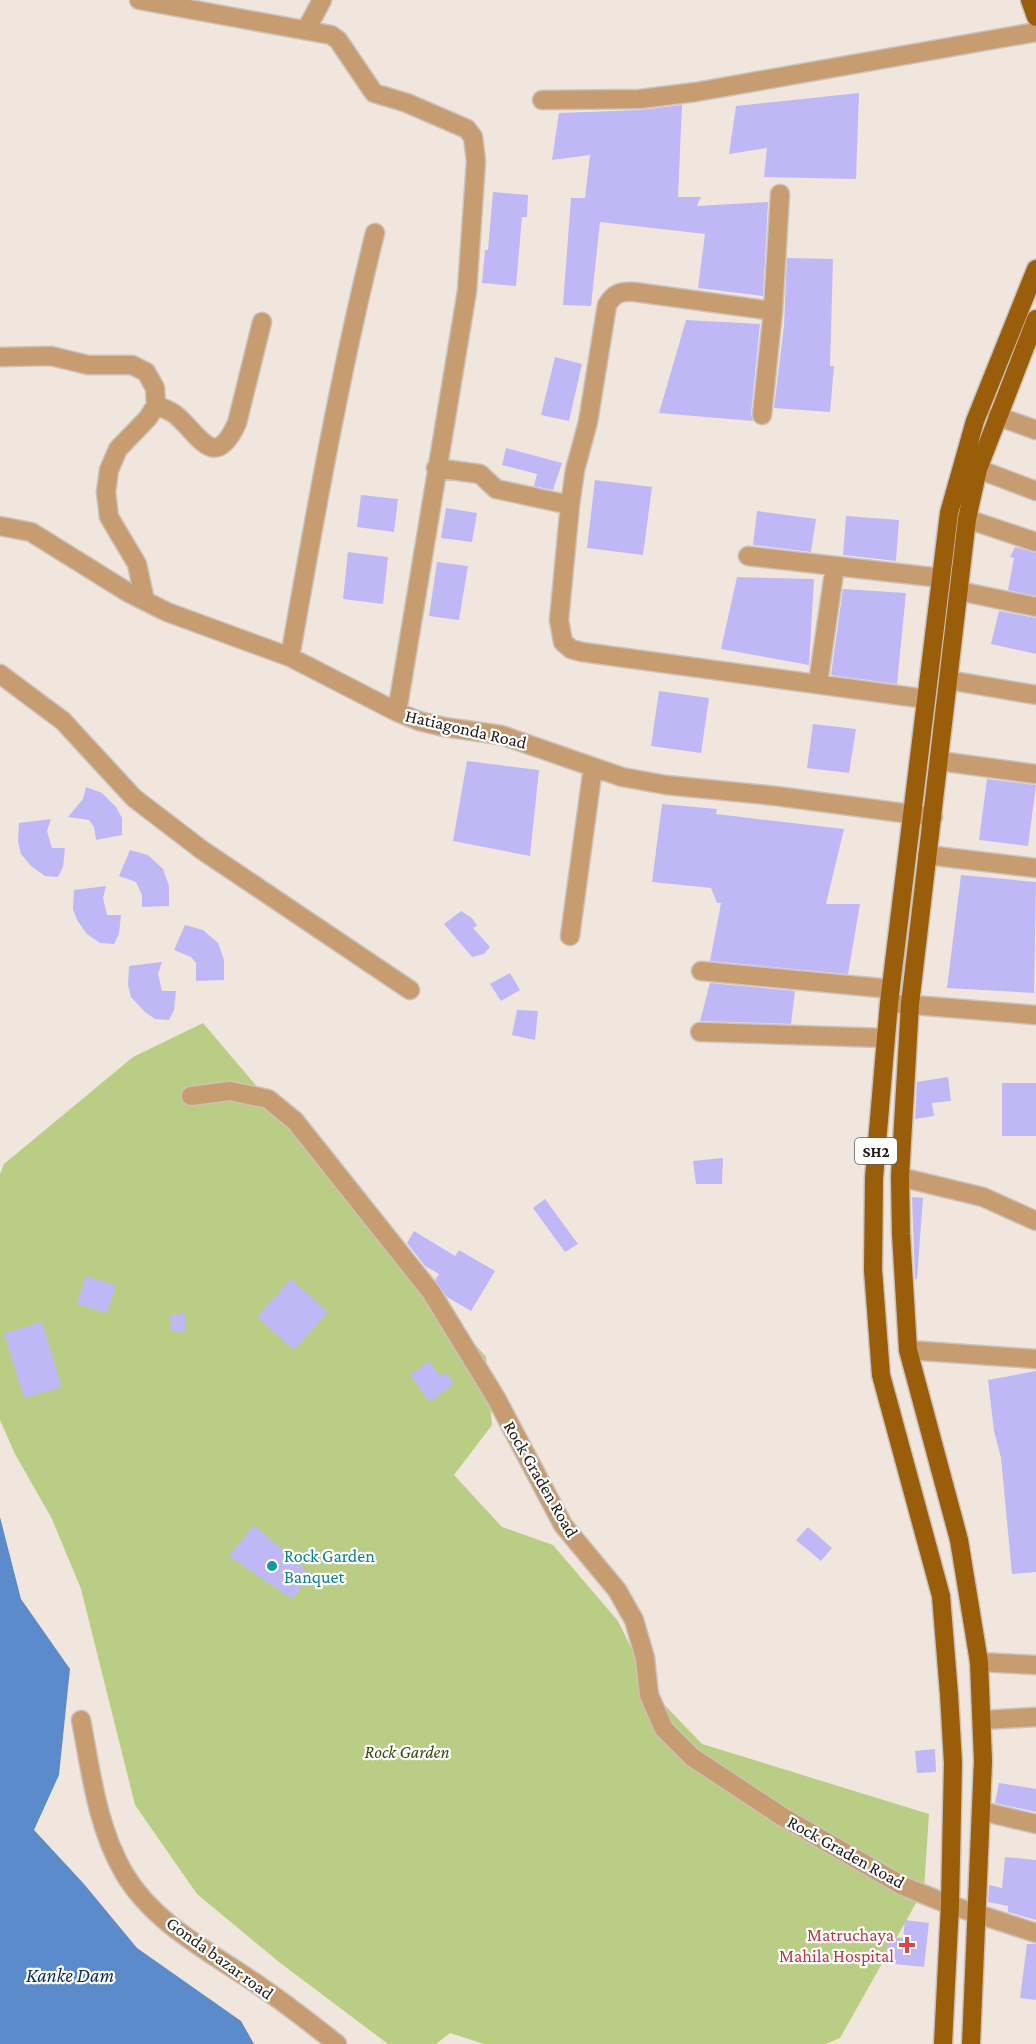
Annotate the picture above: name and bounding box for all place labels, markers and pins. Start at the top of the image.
place label: Rock Garden Banquet [284,1546,375,1587]
marker: Rock Garden Banquet [265,1559,279,1573]
place label: Matruchaya Mahila Hospital [779,1925,894,1966]
marker: Matruchaya Mahila Hospital [898,1936,916,1954]

